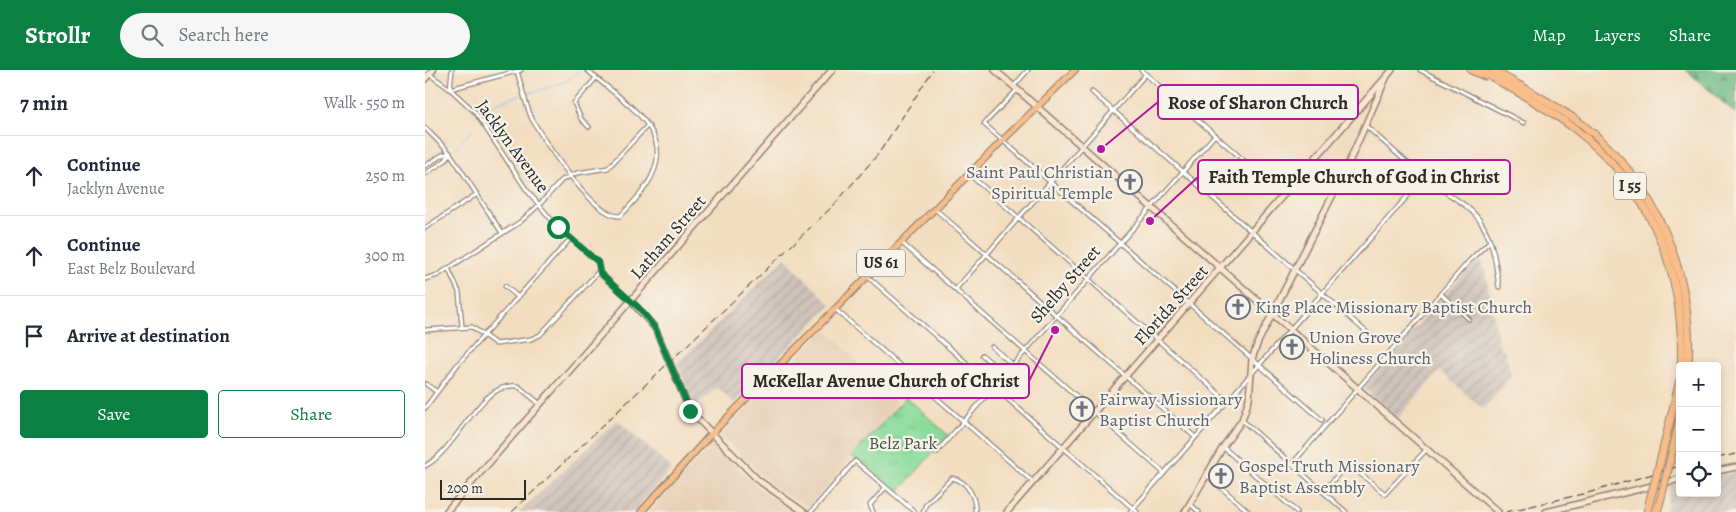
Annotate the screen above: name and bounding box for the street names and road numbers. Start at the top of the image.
street label: Jacklyn Avenue [471,95,555,197]
road number: I 55 [1614,172,1646,200]
street label: Latham Street [625,190,711,284]
street label: Shelby Street [1024,240,1106,328]
road number: US 61 [857,250,905,277]
street label: Florida Street [1128,260,1214,350]

